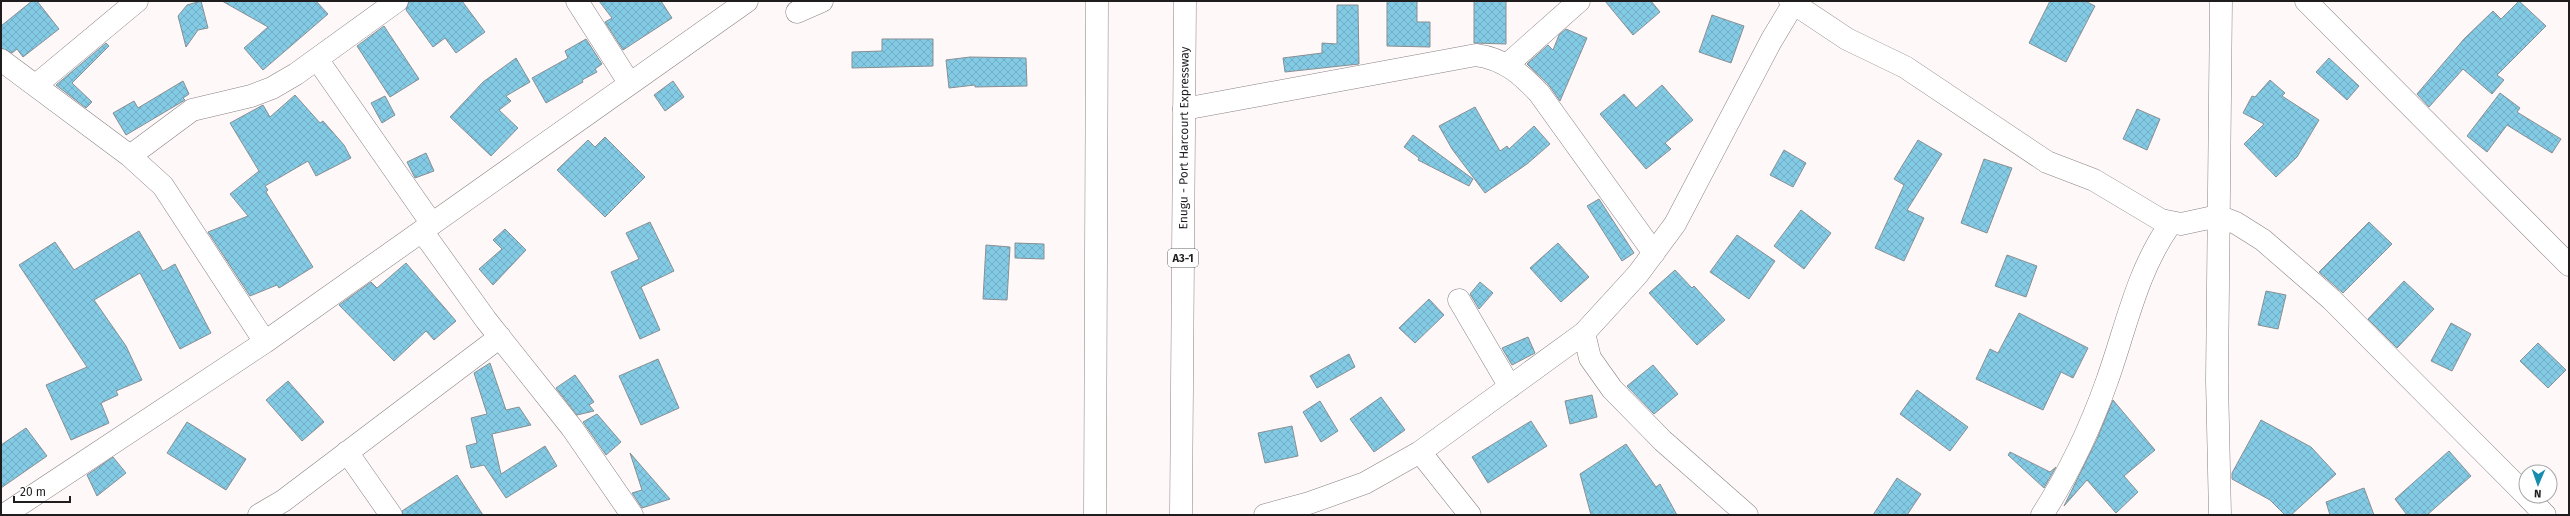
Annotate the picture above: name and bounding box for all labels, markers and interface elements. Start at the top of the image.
street label: Enugu - Port Harcourt Expressway [1176,46,1192,230]
road number: A3-1 [1168,249,1198,267]
north arrow [2518,464,2558,504]
scale bar [14,478,70,504]
text: 20 m [20,485,46,499]
text: N [2534,487,2542,500]

